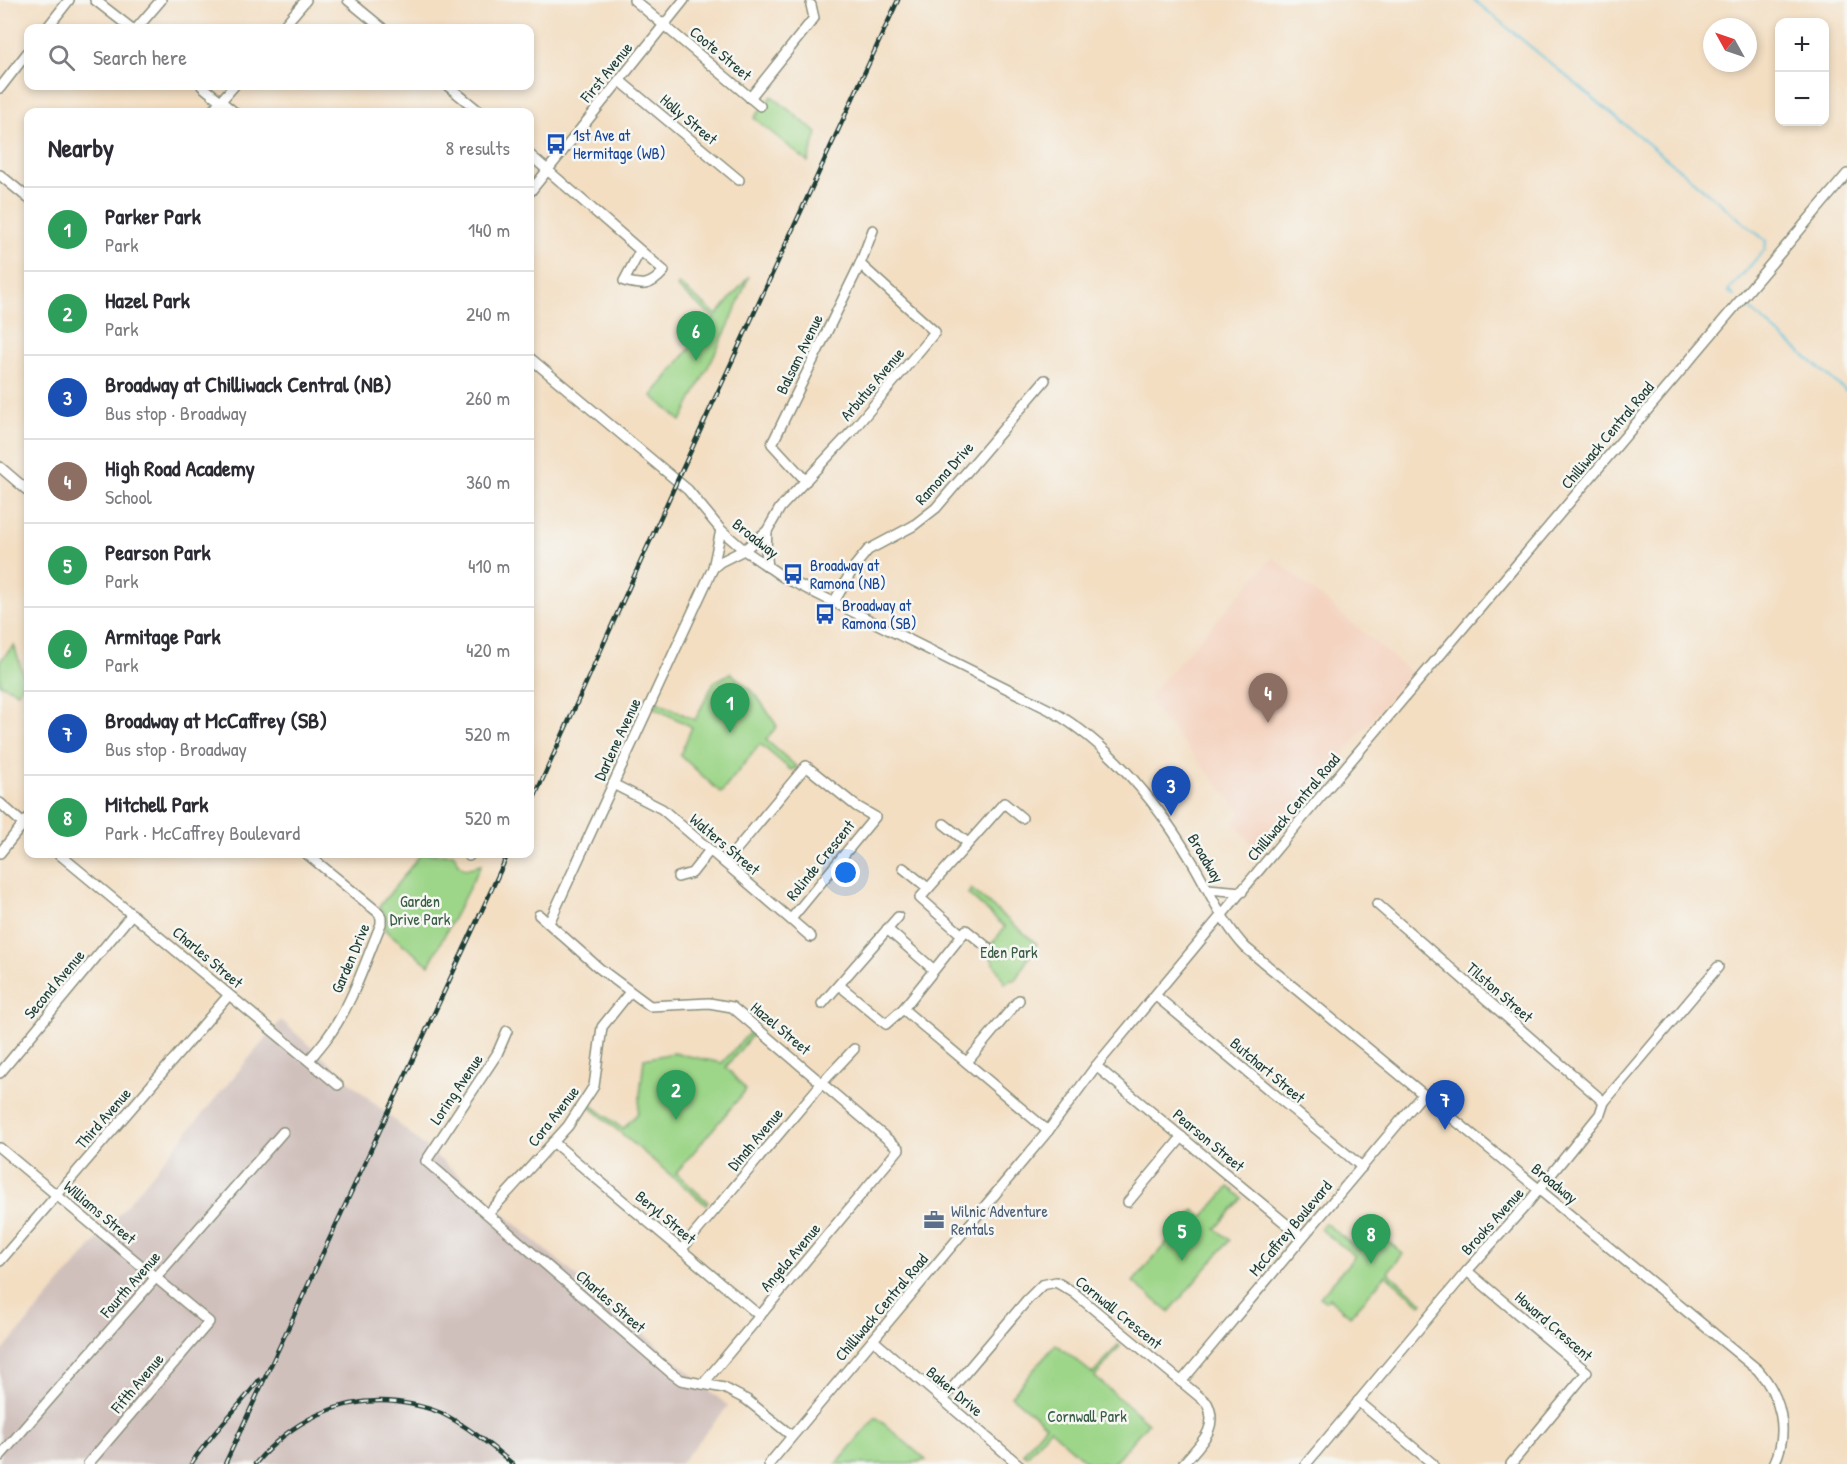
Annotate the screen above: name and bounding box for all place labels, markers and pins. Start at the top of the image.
place label: 1st Ave at Hermitage (WB) [573,124,666,164]
bus stop icon: 1st Ave at Hermitage (WB) [544,132,568,156]
pin: 6 [676,312,716,361]
place label: Broadway at Ramona (NB) [810,554,886,594]
bus stop icon: Broadway at Ramona (NB) [781,562,805,586]
place label: Broadway at Ramona (SB) [842,594,917,634]
bus stop icon: Broadway at Ramona (SB) [813,602,837,626]
pin: 4 [1248,674,1288,723]
pin: 1 [710,684,750,733]
pin: 3 [1152,766,1190,816]
pin: 2 [656,1070,696,1120]
pin: 7 [1426,1080,1464,1130]
place label: Wilnic Adventure Rentals [951,1200,1049,1240]
office icon: Wilnic Adventure Rentals [922,1208,946,1232]
pin: 5 [1162,1212,1202,1261]
pin: 8 [1352,1214,1390,1264]

